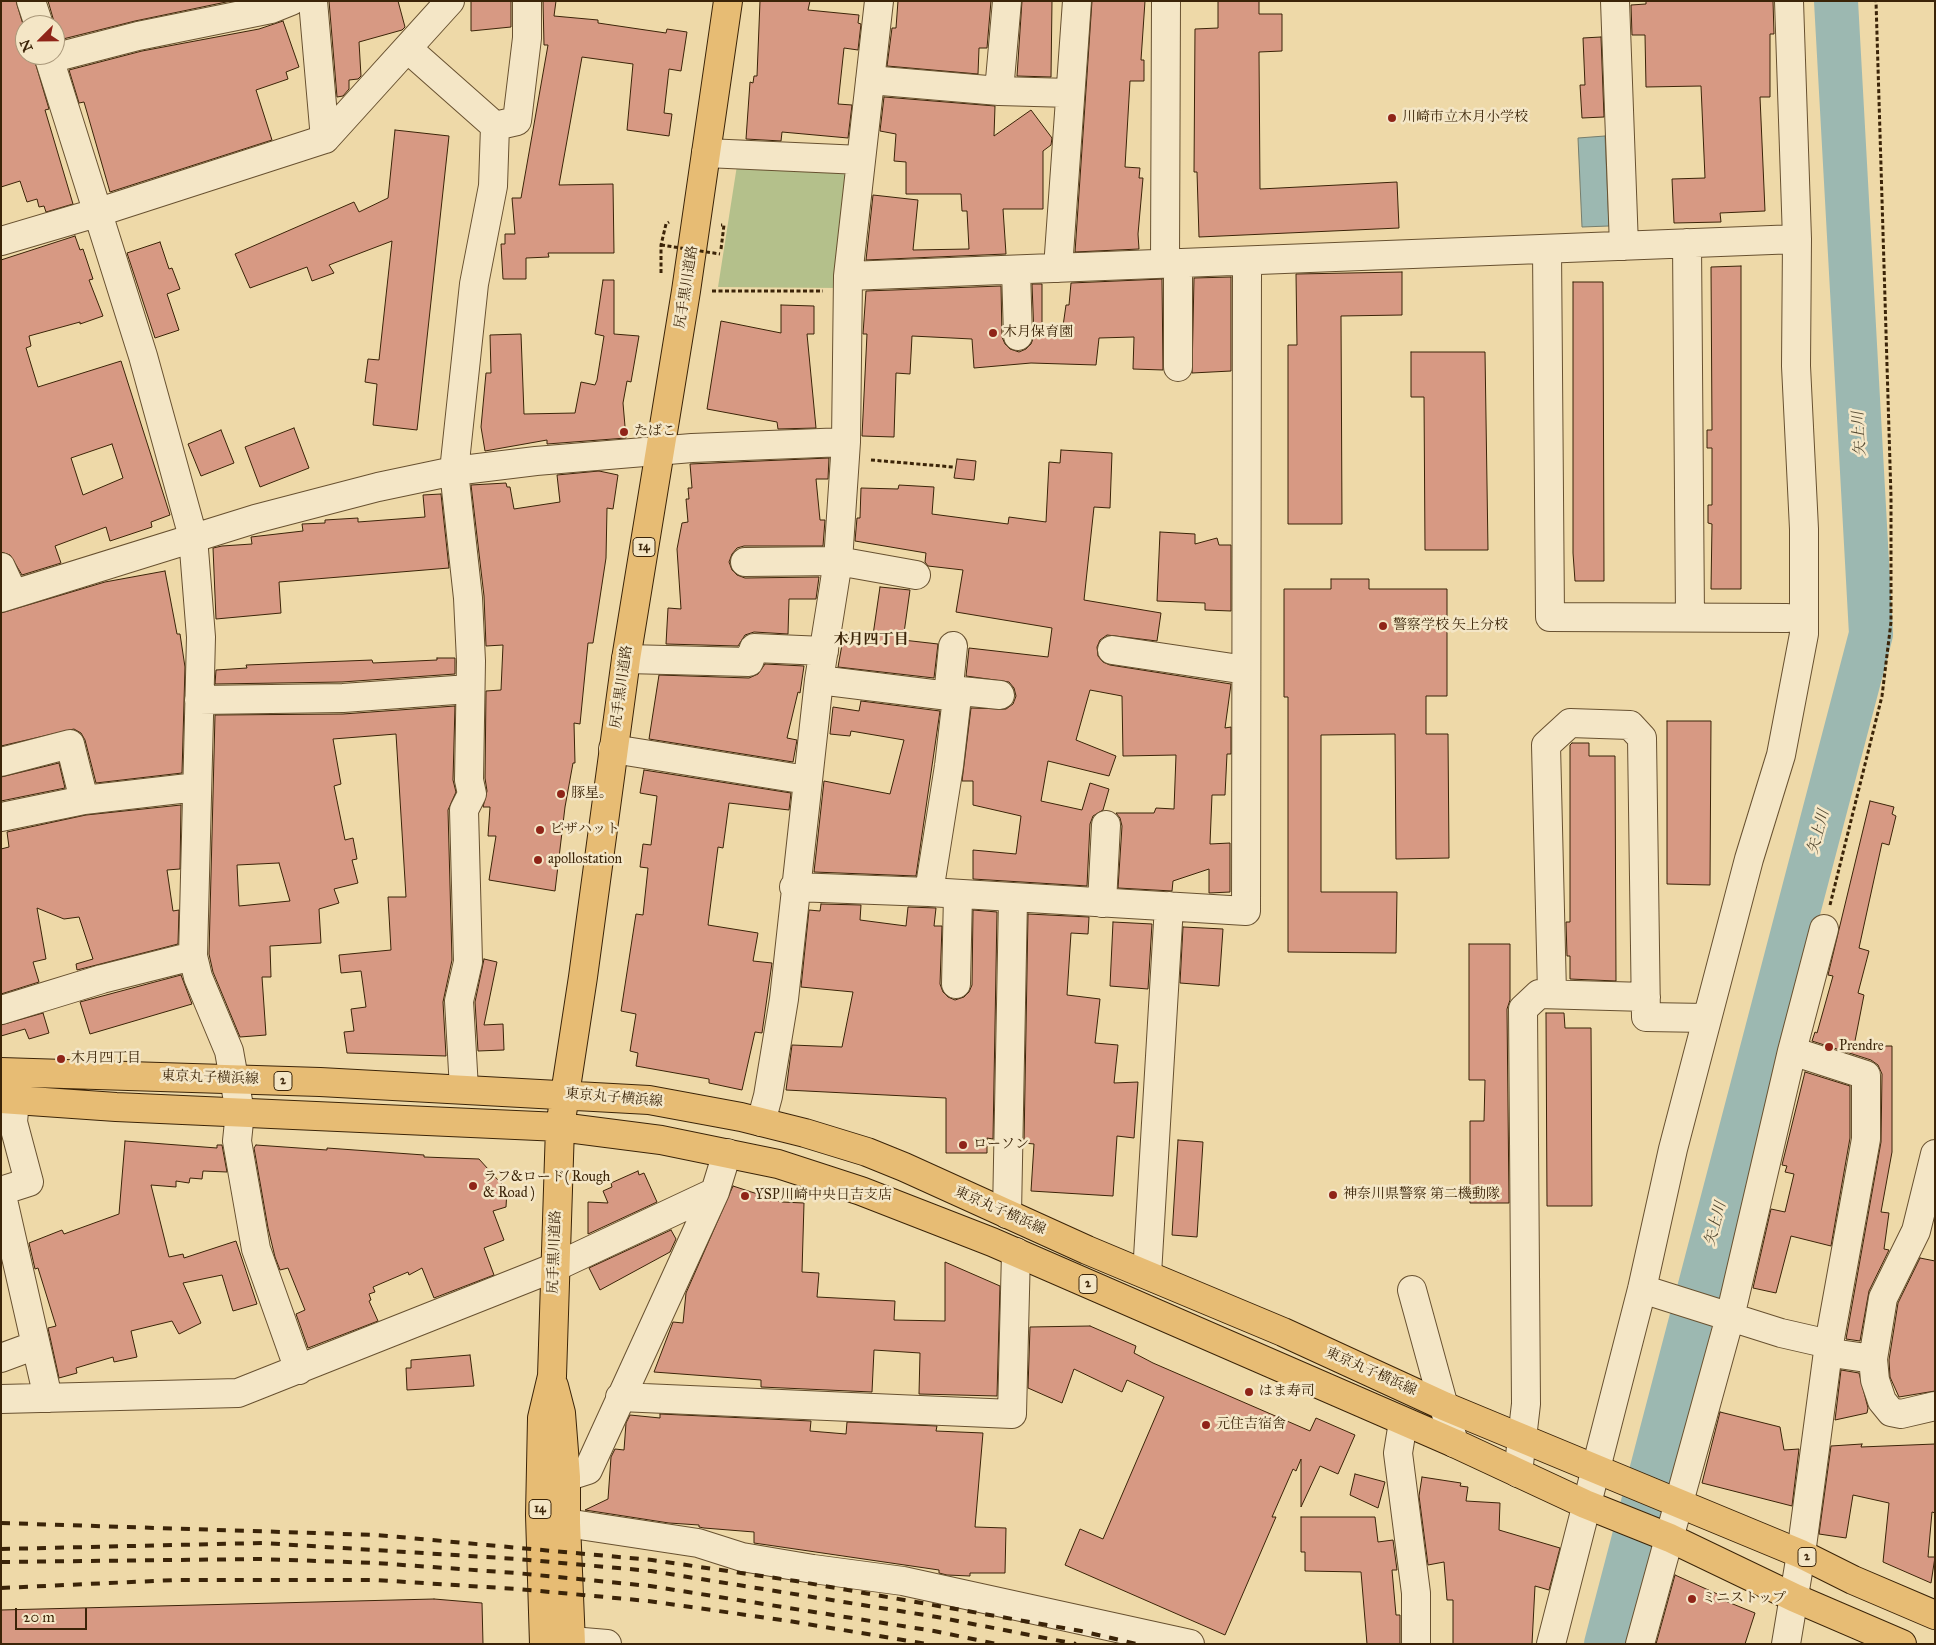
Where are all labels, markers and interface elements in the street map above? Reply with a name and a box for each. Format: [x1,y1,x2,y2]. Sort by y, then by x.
north arrow [15,15,65,65]
text: N [17,37,37,54]
place label: 川崎市立木月小学校 [1402,110,1528,126]
marker: 川崎市立木月小学校 [1386,112,1398,124]
street label: 尻手黒川道路 [672,244,702,330]
place label: 木月保育園 [1003,325,1073,341]
marker: 木月保育園 [987,327,999,339]
water label: 矢上川 [1850,411,1870,457]
place label: たばこ [634,424,676,440]
marker: たばこ [618,426,630,438]
road number: 14 [633,538,655,556]
place label: 警察学校 矢上分校 [1393,618,1508,634]
marker: 警察学校 矢上分校 [1377,620,1389,632]
district label: 木月四丁目 [834,631,908,649]
street label: 尻手黒川道路 [608,644,636,730]
place label: 豚星。 [571,786,613,802]
marker: 豚星。 [555,788,567,800]
water label: 矢上川 [1804,808,1834,856]
place label: ピザハット [550,822,620,838]
marker: ピザハット [534,824,546,836]
place label: apollostation [548,852,622,868]
marker: apollostation [532,854,544,866]
place label: Prendre [1839,1039,1884,1055]
marker: Prendre [1823,1041,1835,1053]
place label: 木月四丁目 [71,1051,141,1067]
marker: 木月四丁目 [55,1053,67,1065]
street label: 東京丸子横浜線 [161,1068,259,1088]
road number: 2 [274,1072,292,1090]
street label: 東京丸子横浜線 [564,1085,664,1111]
place label: ローソン [973,1137,1029,1153]
marker: ローソン [957,1139,969,1151]
place label: ラフ&ロード( Rough & Road ) [483,1170,610,1202]
marker: ラフ&ロード( Rough & Road ) [467,1180,479,1192]
street label: 東京丸子横浜線 [952,1183,1048,1239]
place label: 神奈川県警察 第二機動隊 [1343,1187,1500,1203]
place label: YSP川崎中央日吉支店 [755,1188,892,1204]
marker: 神奈川県警察 第二機動隊 [1327,1189,1339,1201]
marker: YSP川崎中央日吉支店 [739,1190,751,1202]
water label: 矢上川 [1701,1200,1731,1248]
street label: 尻手黒川道路 [545,1210,565,1294]
road number: 2 [1079,1274,1097,1294]
street label: 東京丸子横浜線 [1323,1344,1419,1400]
place label: はま寿司 [1259,1384,1315,1400]
marker: はま寿司 [1243,1386,1255,1398]
place label: 元住吉宿舎 [1216,1417,1286,1433]
marker: 元住吉宿舎 [1200,1419,1212,1431]
road number: 14 [529,1500,551,1518]
road number: 2 [1798,1548,1816,1566]
place label: ミニストップ [1702,1591,1786,1607]
marker: ミニストップ [1686,1593,1698,1605]
scale bar [18,1598,90,1630]
text: 20 m [23,1608,55,1626]

